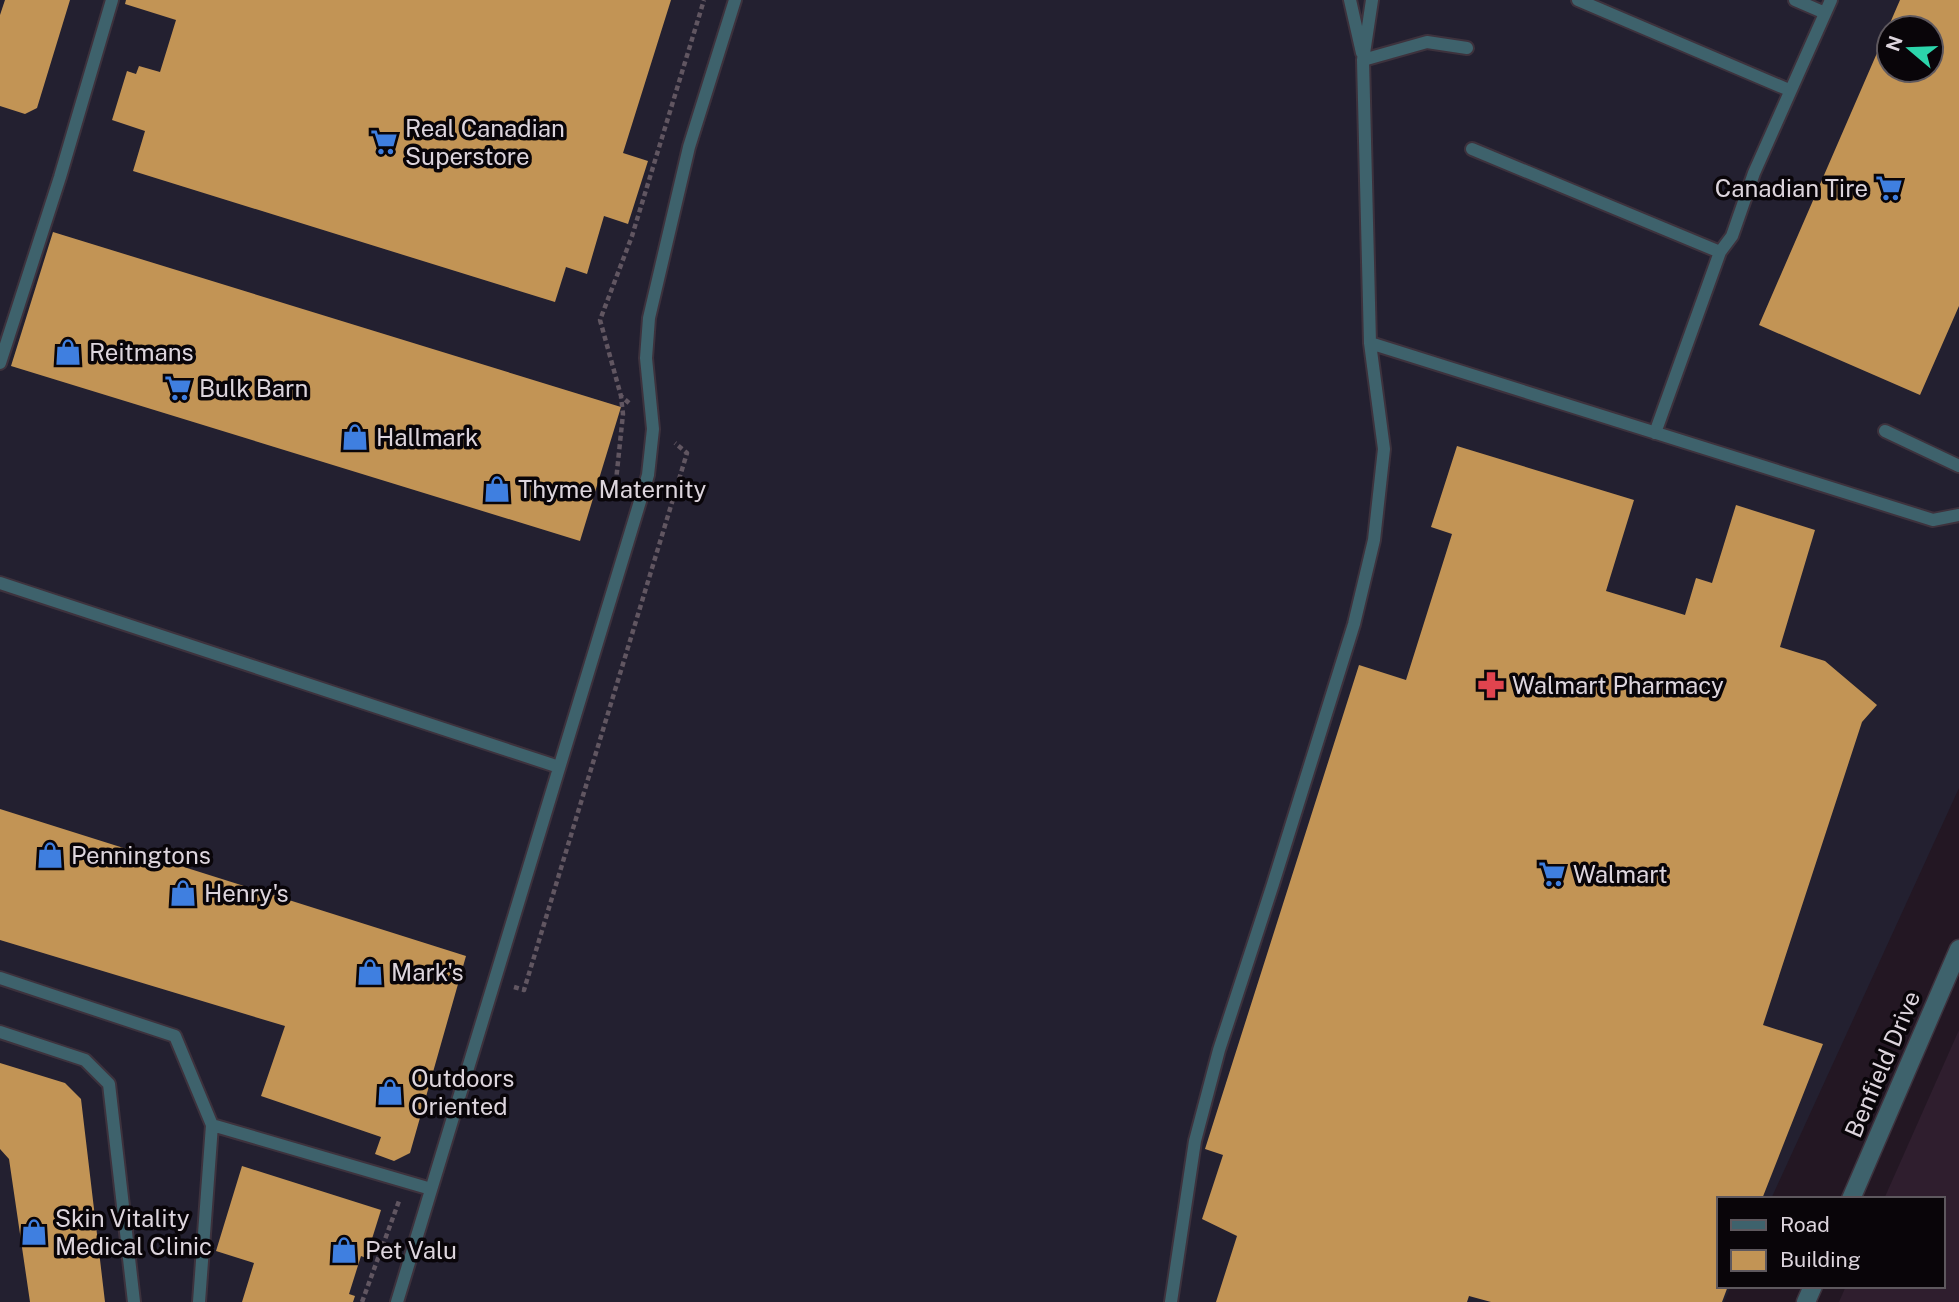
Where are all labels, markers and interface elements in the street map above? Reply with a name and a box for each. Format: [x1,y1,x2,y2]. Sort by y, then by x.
north arrow [1875,14,1945,84]
text: N [1881,33,1907,54]
place label: Real Canadian Superstore [405,114,565,170]
supermarket icon: Real Canadian Superstore [369,127,399,157]
supermarket icon: Canadian Tire [1874,173,1904,203]
place label: Canadian Tire [1715,174,1868,202]
shop icon: Reitmans [53,337,83,367]
place label: Reitmans [89,338,194,366]
supermarket icon: Bulk Barn [163,373,193,403]
place label: Bulk Barn [199,374,308,402]
shop icon: Hallmark [340,422,370,452]
place label: Hallmark [376,423,479,451]
shop icon: Thyme Maternity [482,474,512,504]
place label: Thyme Maternity [518,475,707,503]
pharmacy icon: Walmart Pharmacy [1476,670,1506,700]
place label: Walmart Pharmacy [1512,671,1724,699]
shop icon: Penningtons [35,840,65,870]
place label: Penningtons [71,841,211,869]
supermarket icon: Walmart [1537,859,1567,889]
place label: Walmart [1573,860,1668,888]
shop icon: Henry's [168,878,198,908]
place label: Henry's [204,879,289,907]
shop icon: Mark's [355,957,385,987]
place label: Mark's [391,958,464,986]
street label: Benfield Drive [1839,987,1925,1141]
place label: Outdoors Oriented [411,1064,514,1120]
shop icon: Outdoors Oriented [375,1077,405,1107]
legend [1717,1197,1945,1288]
place label: Skin Vitality Medical Clinic [55,1204,212,1260]
text: Road [1780,1212,1830,1237]
shop icon: Skin Vitality Medical Clinic [19,1217,49,1247]
shop icon: Pet Valu [329,1235,359,1265]
place label: Pet Valu [365,1236,457,1264]
text: Building [1780,1247,1861,1272]

